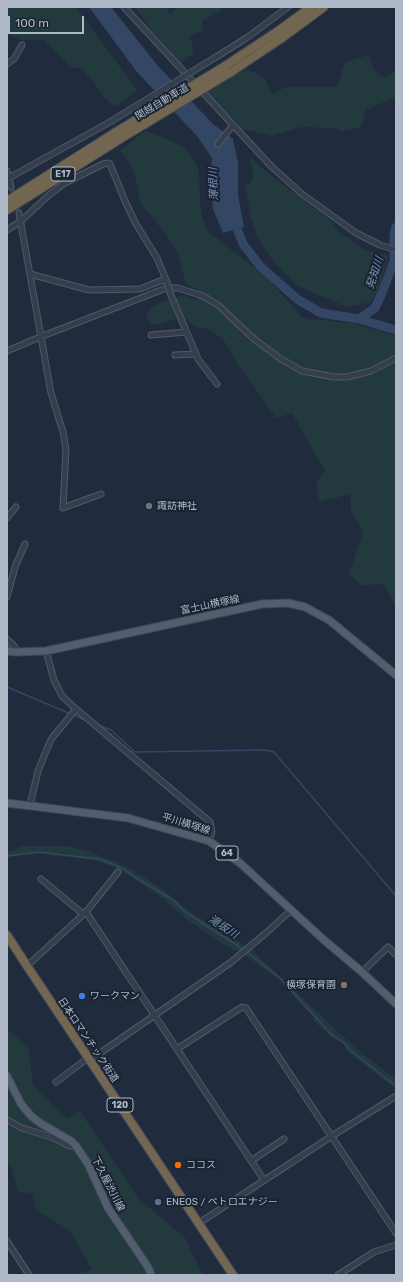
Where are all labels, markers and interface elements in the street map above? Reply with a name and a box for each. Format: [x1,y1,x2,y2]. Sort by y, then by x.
scale bar [10,8,86,34]
text: 100 m [15,16,49,30]
street label: 関越自動車道 [133,81,191,123]
road number: E17 [51,167,75,181]
water label: 薄根川 [207,167,221,201]
water label: 発知川 [363,255,387,291]
place label: 諏訪神社 [157,500,197,512]
marker: 諏訪神社 [144,501,154,511]
street label: 富士山横塚線 [179,593,241,617]
street label: 平川横塚線 [160,811,212,837]
road number: 64 [216,846,238,860]
water label: 滝坂川 [206,912,240,942]
place label: 横塚保育園 [286,979,336,991]
marker: 横塚保育園 [339,980,349,990]
place label: ワークマン [90,990,140,1002]
marker: ワークマン [77,991,87,1001]
street label: 日本ロマンチック街道 [55,995,121,1085]
road number: 120 [107,1098,133,1112]
street label: 下久屋渋川線 [89,1155,127,1213]
place label: ココス [186,1159,216,1171]
marker: ココス [173,1160,183,1170]
place label: ENEOS / ペトロエナジー [166,1196,278,1208]
marker: ENEOS / ペトロエナジー [153,1197,163,1207]

